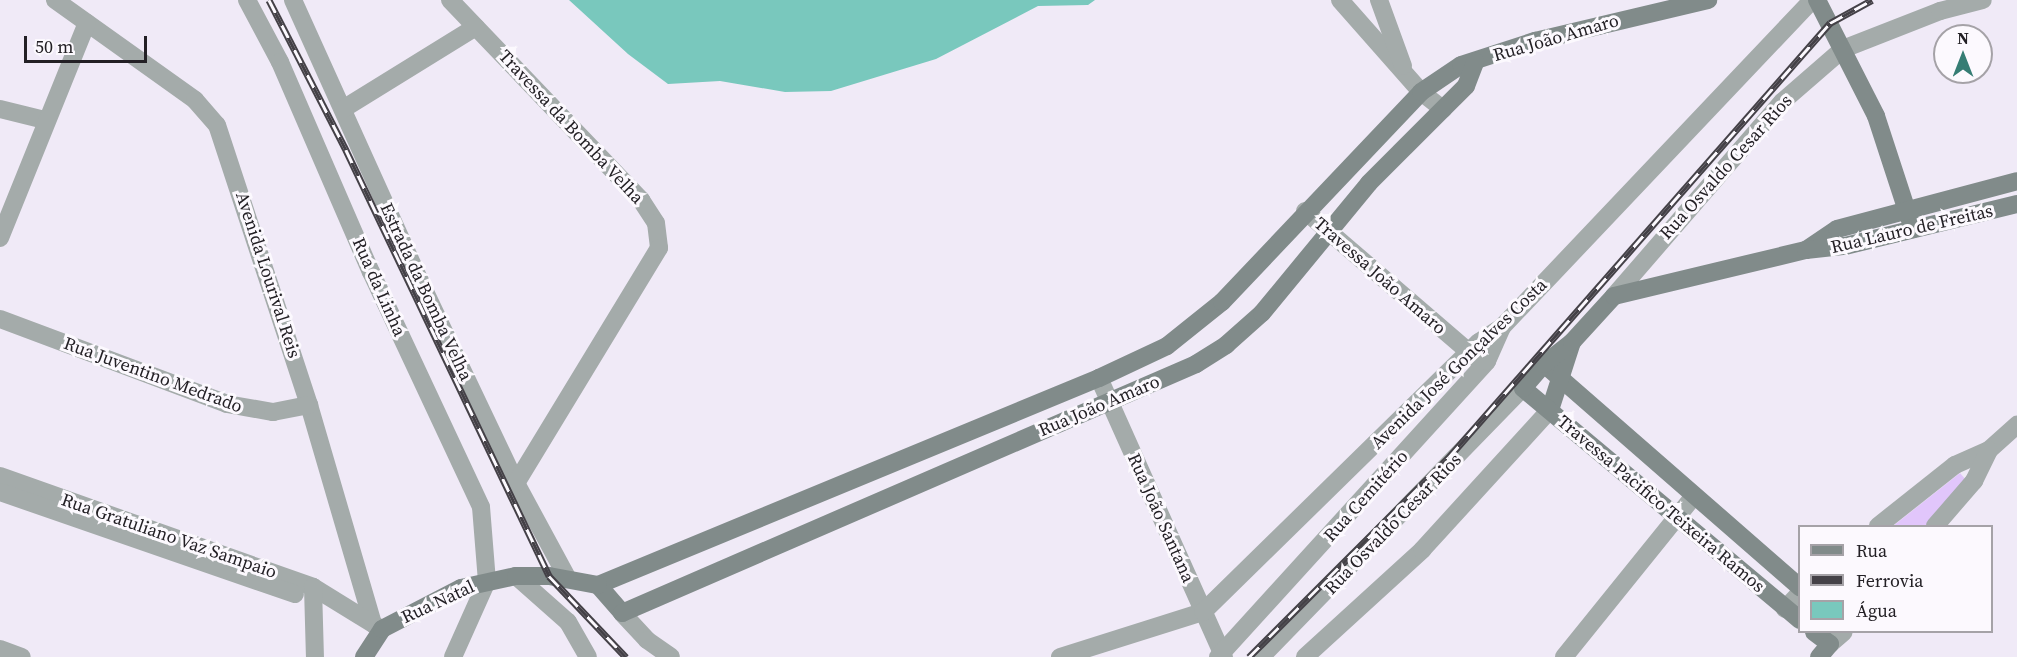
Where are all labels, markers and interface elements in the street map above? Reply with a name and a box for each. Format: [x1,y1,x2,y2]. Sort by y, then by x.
street label: Rua João Amaro [1491,10,1621,66]
scale bar [27,24,150,62]
north arrow [1933,24,1993,84]
text: N [1957,27,1969,49]
text: 50 m [35,34,73,59]
street label: Travessa da Bomba Velha [494,45,648,209]
street label: Rua Osvaldo Cesar Rios [1655,90,1797,244]
street label: Avenida Lourival Reis [231,189,305,361]
street label: Estrada da Bomba Velha [375,199,477,385]
street label: Rua Lauro de Freitas [1829,200,1995,258]
street label: Travessa João Amaro [1310,213,1450,339]
street label: Rua da Linha [348,234,410,340]
street label: Avenida José Gonçalves Costa [1367,274,1551,454]
street label: Rua Juventino Medrado [61,333,245,417]
street label: Rua João Amaro [1035,371,1163,441]
street label: Travessa Pacifico Teixeira Ramos [1553,411,1769,597]
street label: Rua Cemitério [1319,446,1413,546]
street label: Rua Osvaldo Cesar Rios [1320,449,1466,599]
street label: Rua João Santana [1123,450,1199,586]
street label: Rua Gratuliano Vaz Sampaio [58,489,280,583]
legend [1798,525,1993,633]
text: Rua [1856,538,1887,563]
text: Ferrovia [1856,568,1923,593]
street label: Rua Natal [398,576,478,628]
text: Água [1856,598,1897,623]

